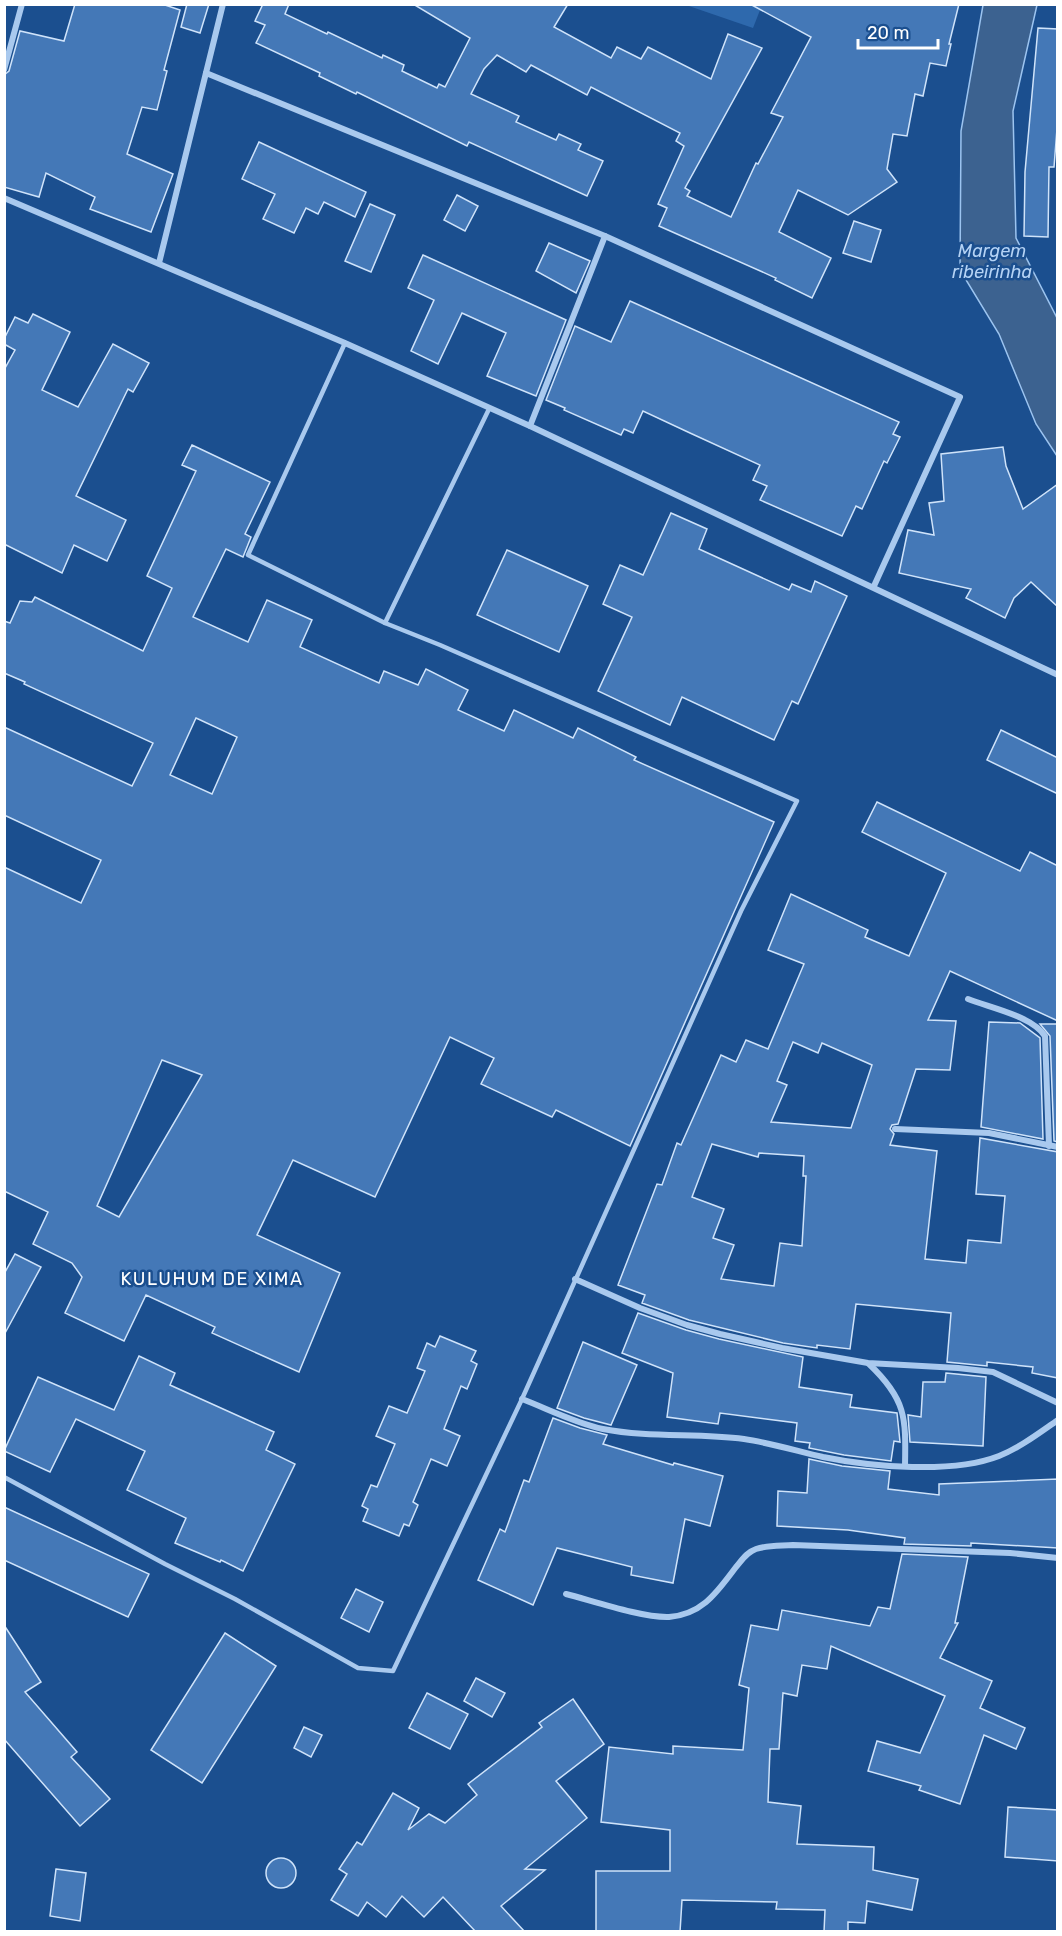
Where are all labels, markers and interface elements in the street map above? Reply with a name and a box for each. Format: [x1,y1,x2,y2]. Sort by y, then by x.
scale bar [858,12,938,50]
text: 20 m [867,22,909,44]
water label: Margem ribeirinha [952,240,1033,283]
district label: KULUHUM DE XIMA [121,1268,303,1290]

